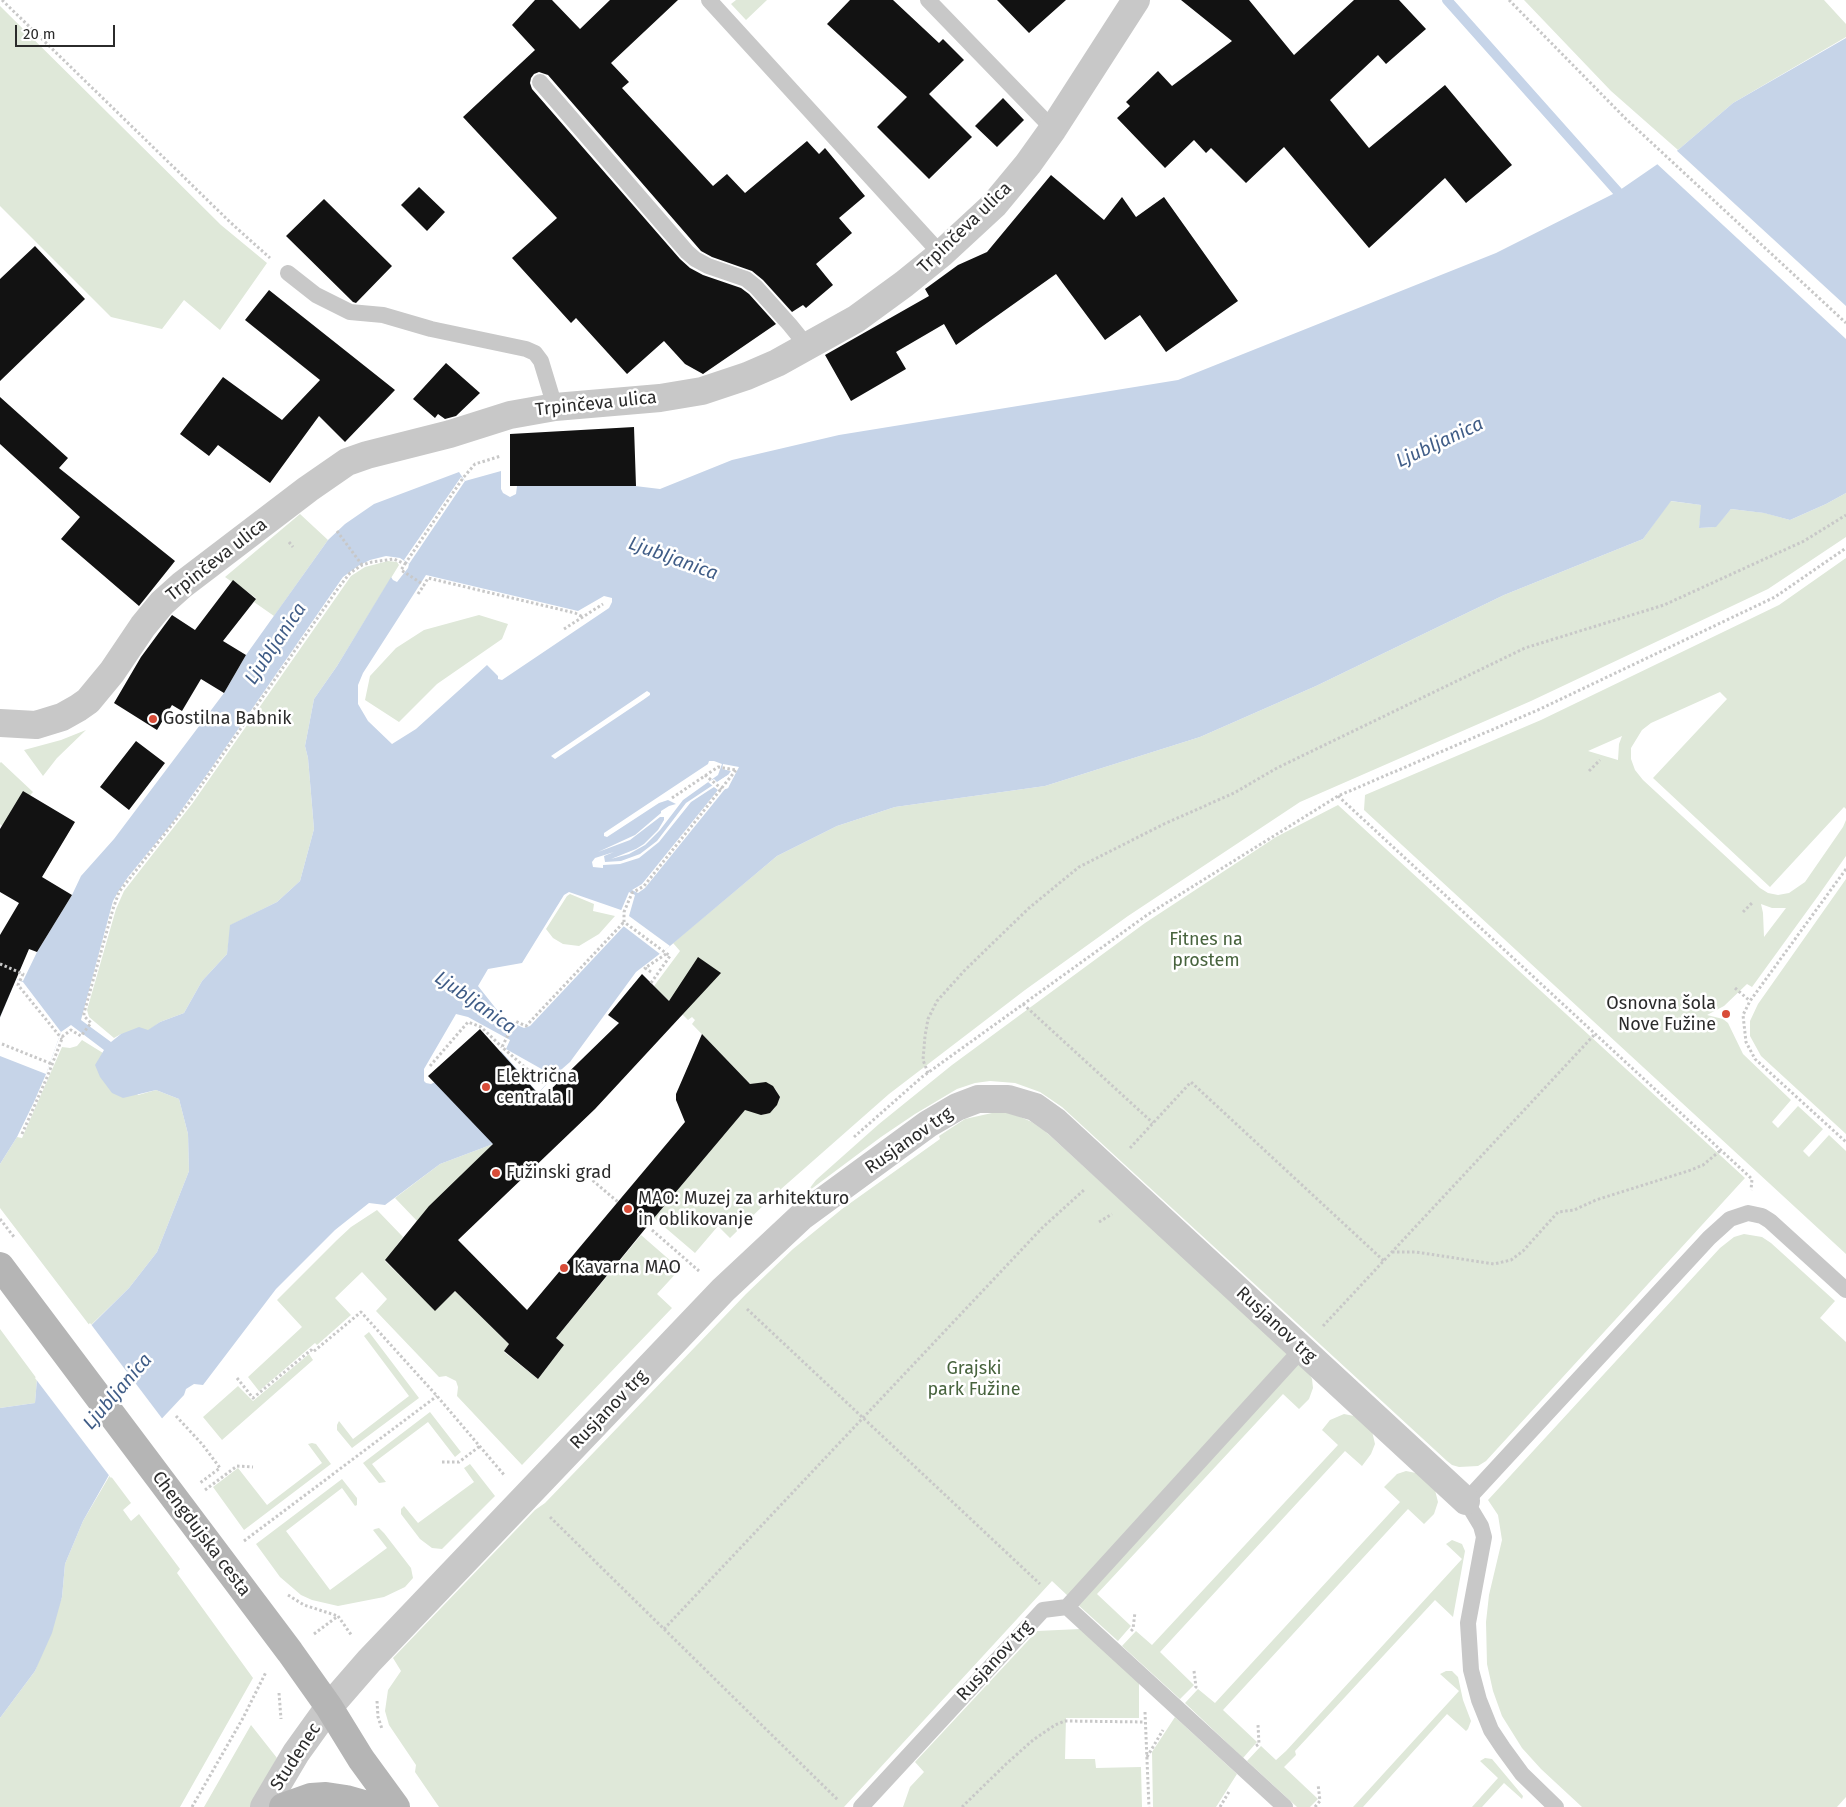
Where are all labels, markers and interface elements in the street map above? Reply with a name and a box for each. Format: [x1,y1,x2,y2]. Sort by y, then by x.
scale bar [18,15,118,47]
text: 20 m [23,25,56,43]
street label: Trpinčeva ulica [914,178,1016,278]
street label: Trpinčeva ulica [534,387,658,421]
water label: Ljubljanica [1393,413,1487,473]
street label: Trpinčeva ulica [162,514,272,606]
water label: Ljubljanica [625,532,721,586]
water label: Ljubljanica [240,599,312,689]
place label: Gostilna Babnik [163,708,292,730]
marker: Gostilna Babnik [147,713,159,725]
park label: Fitnes na prostem [1169,929,1243,972]
water label: Ljubljanica [430,967,520,1039]
place label: Osnovna šola Nove Fužine [1606,993,1716,1036]
marker: Osnovna šola Nove Fužine [1720,1008,1732,1020]
place label: Električna centrala I [496,1066,577,1108]
marker: Električna centrala I [480,1081,492,1093]
street label: Rusjanov trg [861,1103,957,1179]
place label: Fužinski grad [506,1162,612,1184]
marker: Fužinski grad [490,1167,502,1179]
place label: MAO: Muzej za arhitekturo in oblikovanje [638,1188,849,1230]
marker: MAO: Muzej za arhitekturo in oblikovanje [622,1203,634,1215]
place label: Kavarna MAO [574,1257,681,1279]
marker: Kavarna MAO [558,1262,570,1274]
street label: Rusjanov trg [1231,1282,1321,1368]
water label: Ljubljanica [79,1349,157,1435]
park label: Grajski park Fužine [927,1358,1021,1400]
street label: Rusjanov trg [566,1366,652,1454]
street label: Chengdujska cesta [147,1467,255,1601]
street label: Rusjanov trg [952,1616,1038,1706]
street label: Studenec [266,1719,326,1795]

